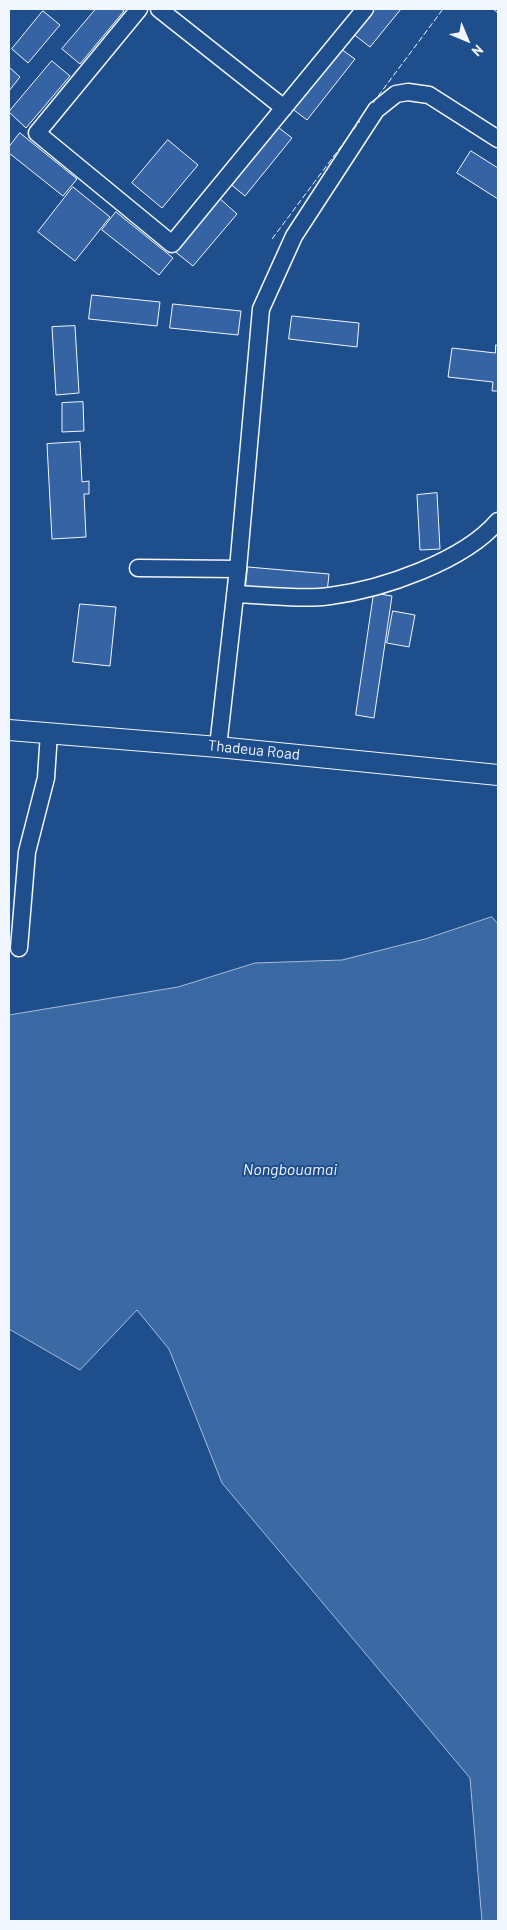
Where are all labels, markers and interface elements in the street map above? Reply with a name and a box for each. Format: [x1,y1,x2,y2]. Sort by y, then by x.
north arrow [442,15,492,65]
text: N [469,42,487,60]
street label: Thadeua Road [207,736,301,764]
water label: Nongbouamai [243,1160,337,1180]

